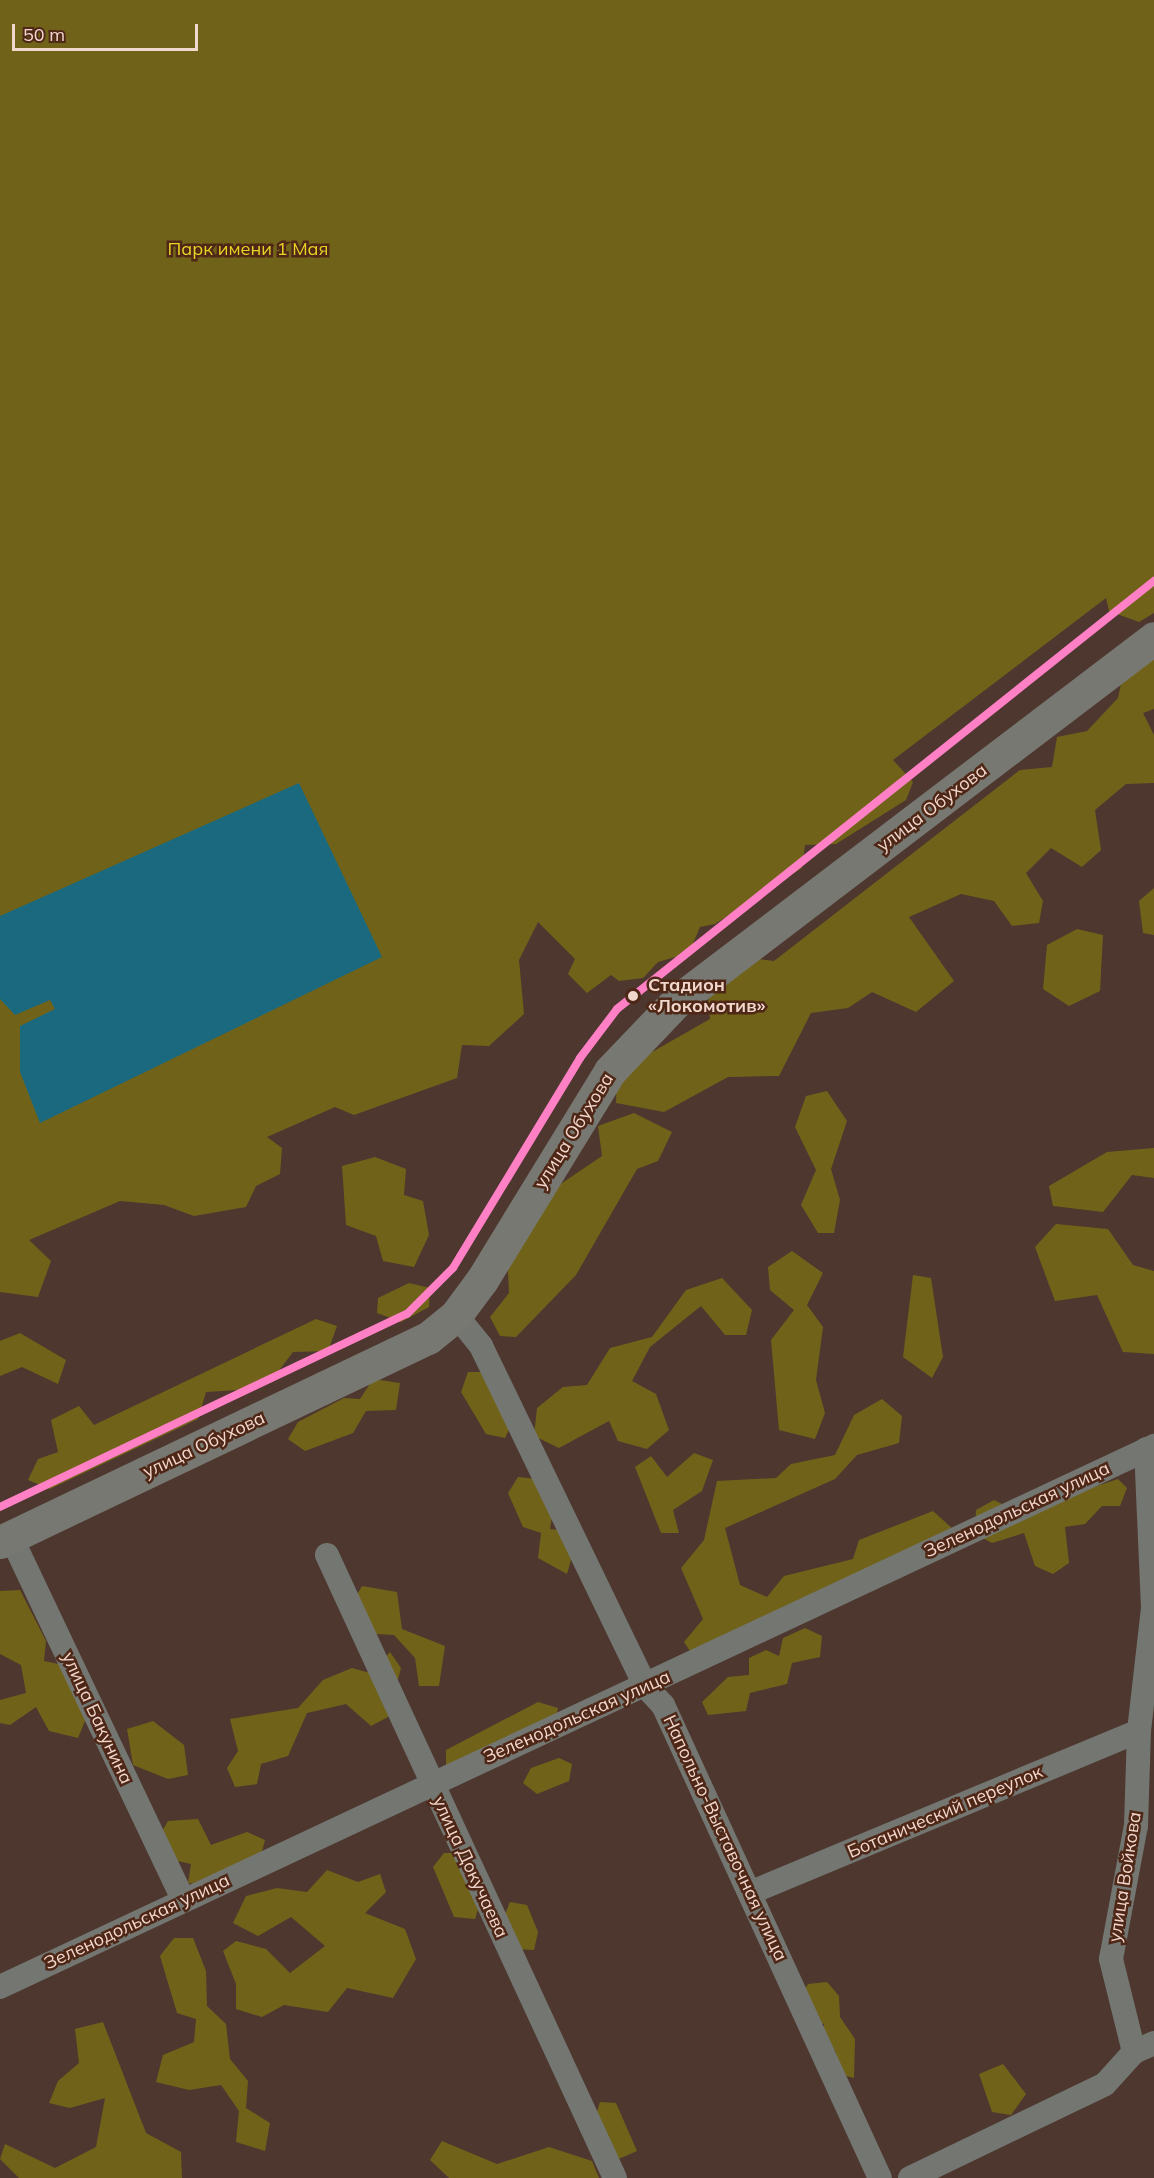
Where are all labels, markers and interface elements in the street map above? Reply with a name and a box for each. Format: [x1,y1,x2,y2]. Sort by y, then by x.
scale bar [15,12,201,50]
text: 50 m [23,23,65,46]
park label: Парк имени 1 Мая [168,238,328,260]
street label: улица Обухова [873,760,991,856]
place label: Стадион «Локомотив» [648,975,766,1018]
marker: Стадион «Локомотив» [623,986,643,1006]
street label: улица Обухова [530,1069,618,1193]
street label: улица Обухова [140,1407,268,1483]
street label: Зеленодольская улица [921,1458,1113,1562]
street label: улица Бакунина [57,1649,137,1787]
street label: Зеленодольская улица [480,1666,674,1768]
street label: Напольно-Выставочная улица [658,1712,792,1964]
street label: Ботанический переулок [844,1761,1046,1863]
street label: улица Докучаева [428,1793,512,1941]
street label: улица Войкова [1104,1810,1146,1944]
street label: Зеленодольская улица [41,1870,233,1974]

